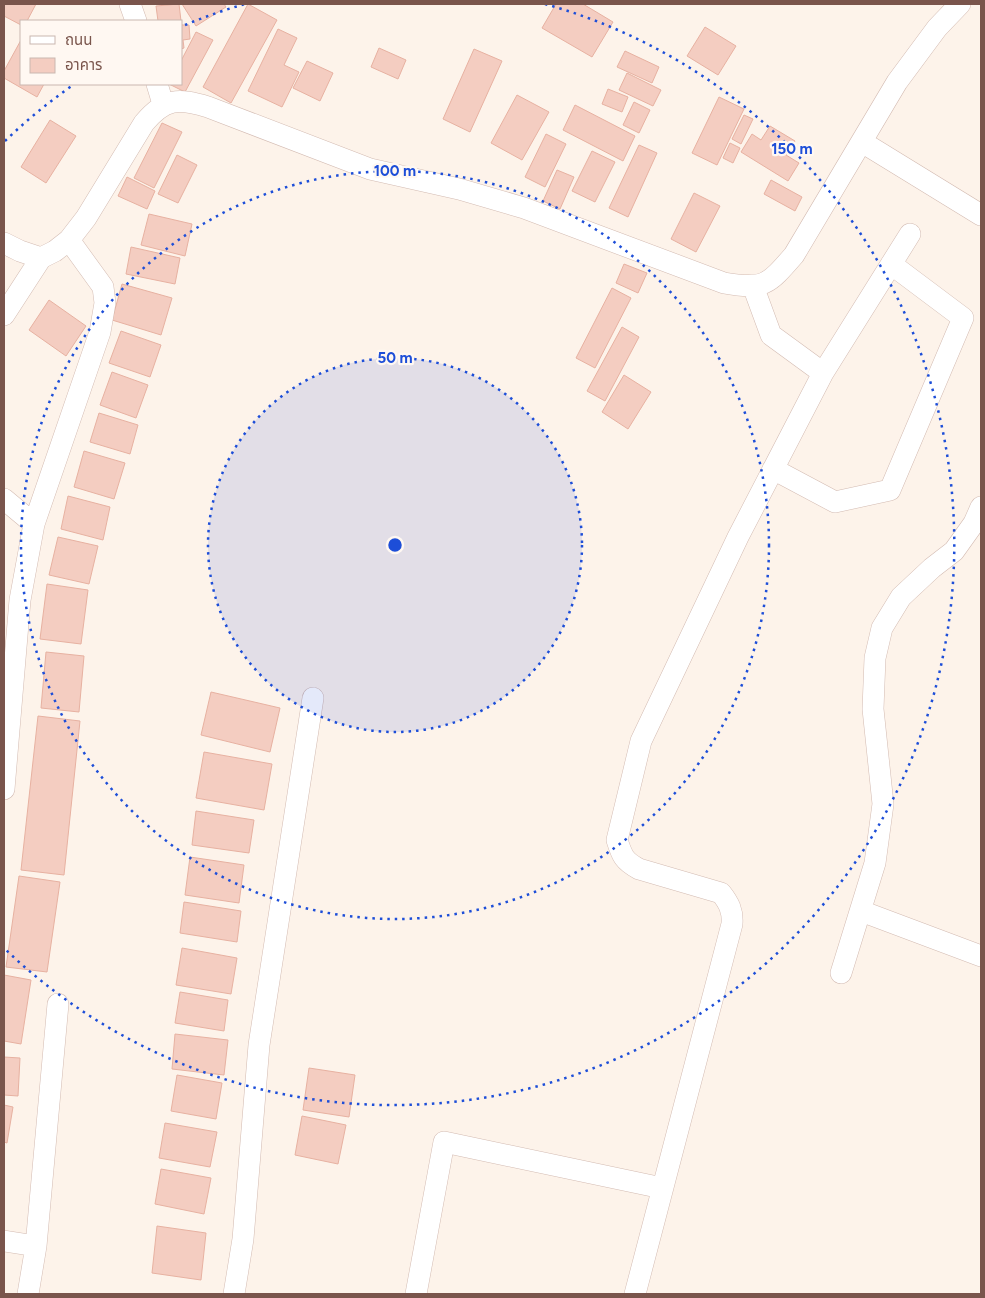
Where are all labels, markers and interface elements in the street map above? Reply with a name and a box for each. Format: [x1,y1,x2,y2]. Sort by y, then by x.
legend [20,20,182,85]
text: ถนน [65,31,92,49]
text: อาคาร [65,56,102,74]
text: 150 m [771,140,813,158]
text: 100 m [374,162,416,180]
text: 50 m [377,349,413,367]
centre of rings [386,536,404,554]

